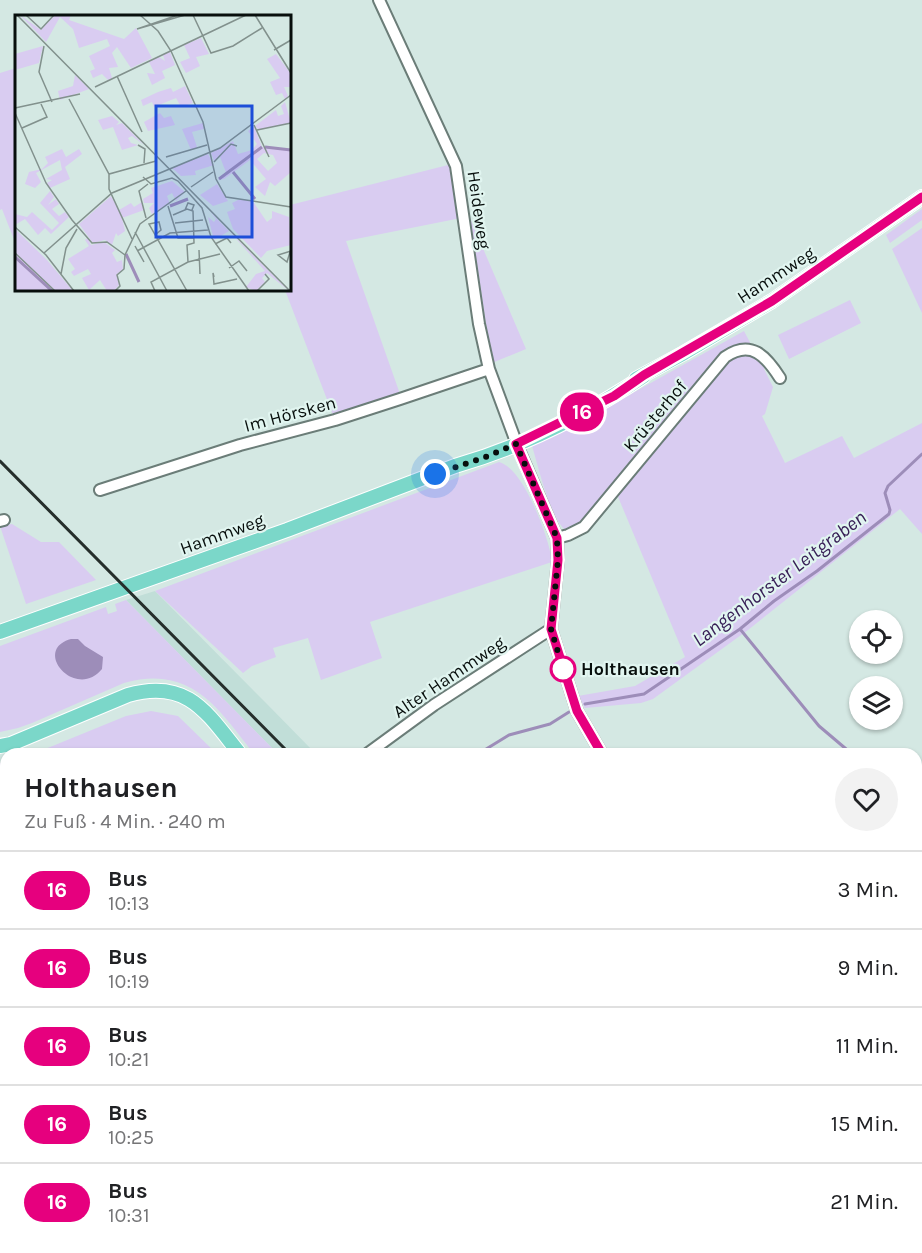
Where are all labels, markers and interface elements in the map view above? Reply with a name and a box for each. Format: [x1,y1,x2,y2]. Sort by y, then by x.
inset map [15,15,291,291]
street label: Heideweg [463,169,495,251]
street label: Hammweg [733,242,819,308]
street label: Krüsterhof [619,375,692,456]
street label: Im Hörsken [242,391,338,437]
line badge: 16 [555,392,609,432]
text: 16 [572,400,592,424]
your location [420,459,450,489]
water label: Langenhorster Leitgraben [688,506,871,651]
street label: Hammweg [177,509,267,559]
map controls [849,610,903,730]
button: locate [849,610,903,664]
street label: Alter Hammweg [389,631,509,723]
marker: Holthausen [550,656,576,682]
place label: Holthausen [581,658,680,680]
button: layers [849,676,903,730]
button: heart [835,768,898,831]
text: Holthausen [24,771,178,804]
text: Zu Fuß · 4 Min. · 240 m [24,810,226,833]
text: Bus [108,866,148,892]
text: 3 Min. [837,877,898,903]
text: 16 [47,878,67,902]
text: 10:13 [108,892,150,915]
text: Bus [108,944,148,970]
text: 9 Min. [838,955,898,981]
text: 16 [47,956,67,980]
text: 10:19 [108,970,149,993]
text: Bus [108,1022,148,1048]
text: 11 Min. [836,1033,898,1059]
text: 16 [47,1034,67,1058]
text: 10:21 [108,1048,149,1071]
text: Bus [108,1100,148,1126]
text: 15 Min. [831,1111,898,1137]
text: 16 [47,1112,67,1136]
text: 10:25 [108,1126,154,1149]
text: Bus [108,1178,148,1204]
text: 21 Min. [830,1189,898,1215]
text: 16 [47,1190,67,1214]
text: 10:31 [108,1204,150,1227]

